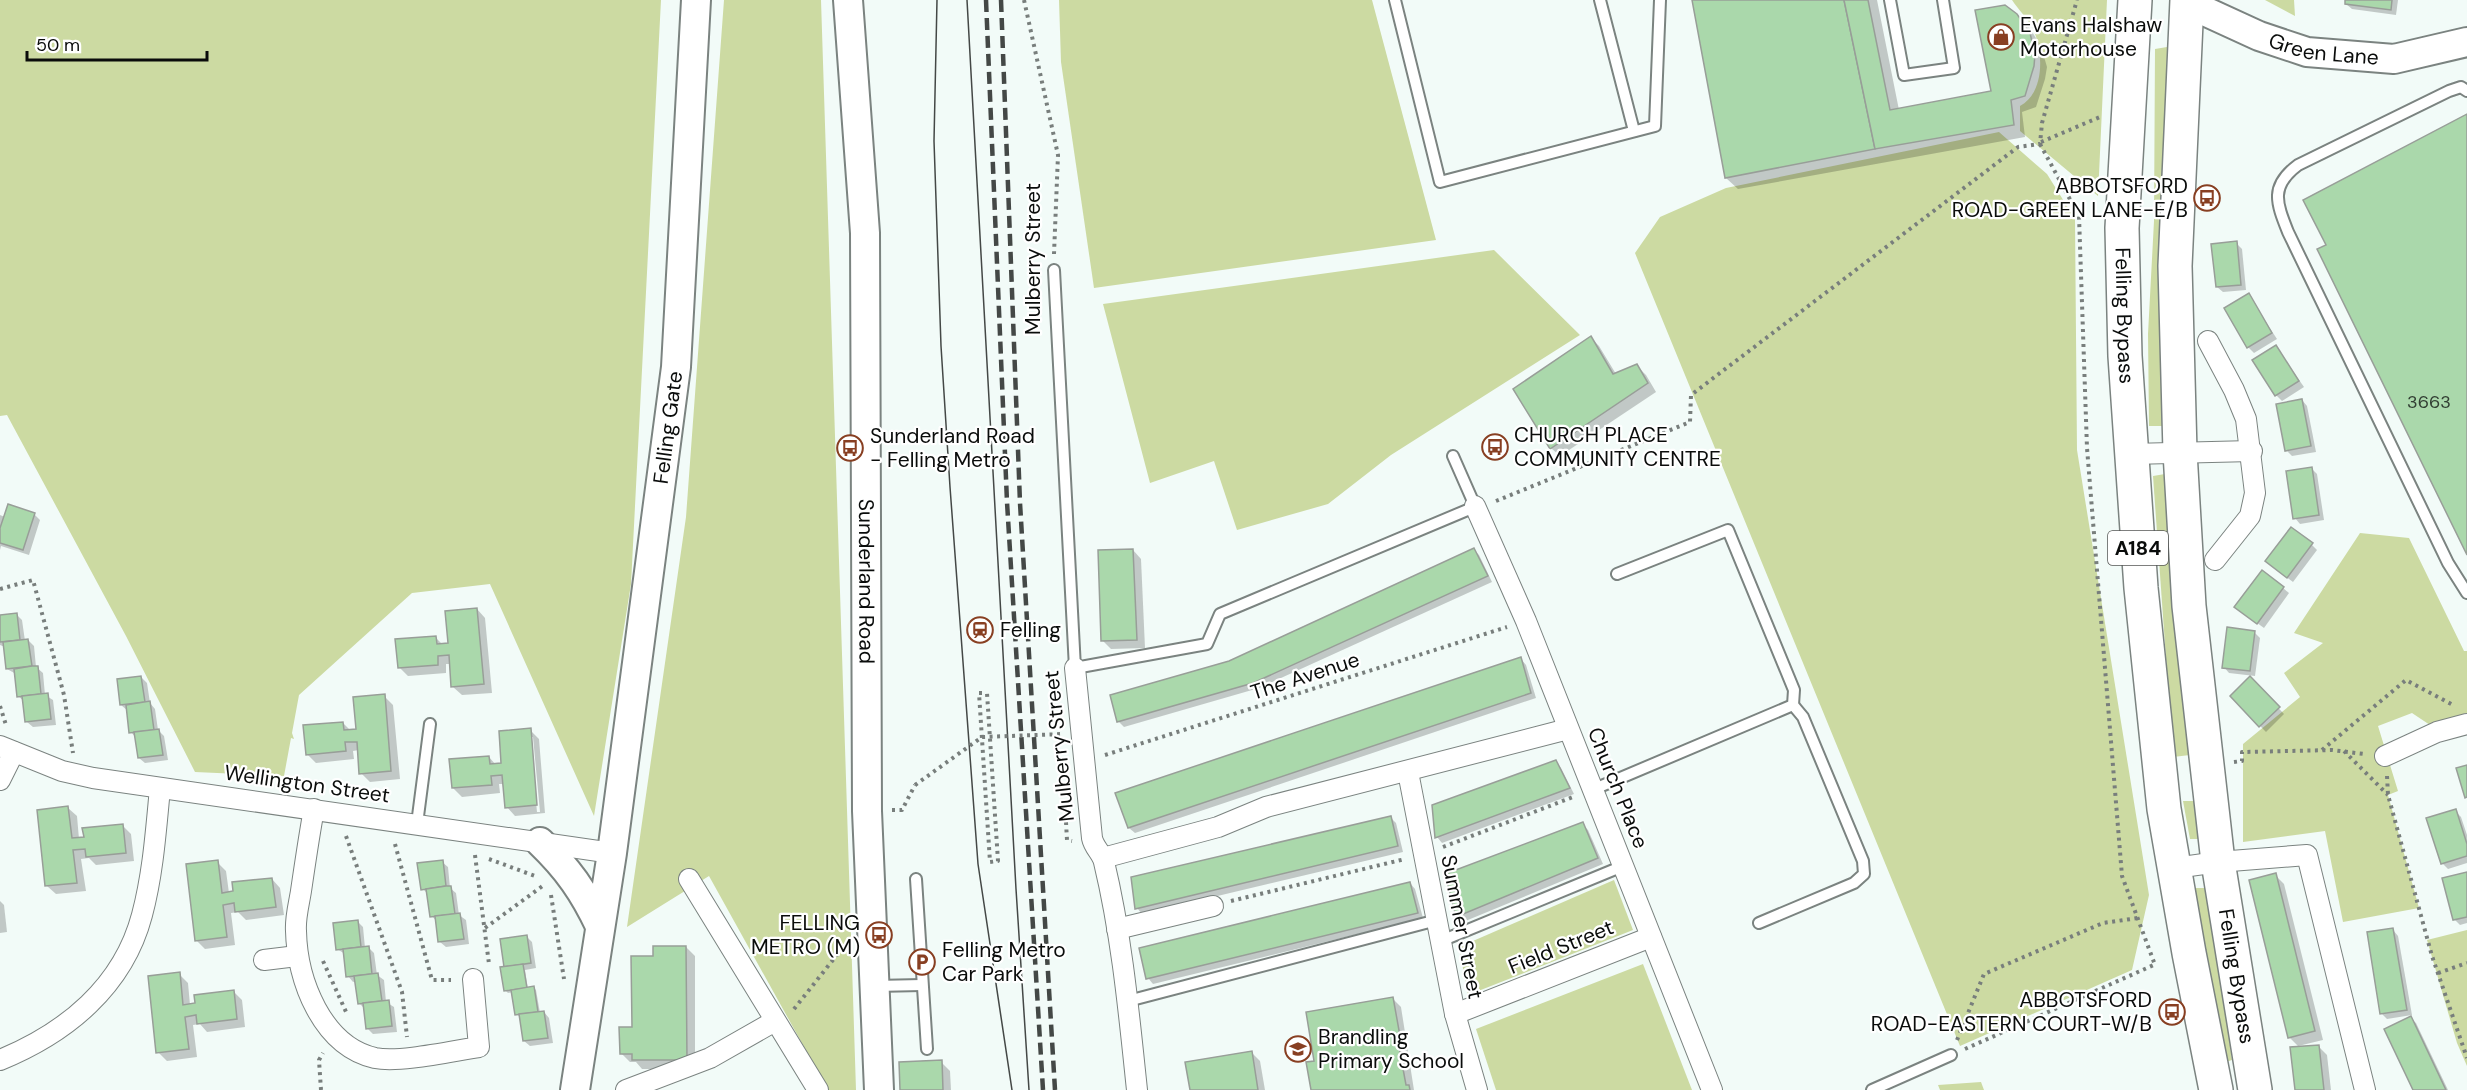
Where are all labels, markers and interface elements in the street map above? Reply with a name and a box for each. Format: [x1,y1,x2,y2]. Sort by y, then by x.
place label: Evans Halshaw Motorhouse [2020,11,2162,63]
shop icon: Evans Halshaw Motorhouse [1986,22,2016,52]
scale bar [27,24,207,62]
street label: Green Lane [2265,26,2380,72]
text: 50 m [36,33,80,57]
place label: ABBOTSFORD ROAD-GREEN LANE-E/B [1952,172,2188,224]
street label: Mulberry Street [1019,183,1047,335]
bus stop icon: ABBOTSFORD ROAD-GREEN LANE-E/B [2192,183,2222,213]
street label: Felling Bypass [2108,247,2141,385]
street label: Felling Gate [647,369,689,486]
house number: 3663 [2407,390,2451,414]
place label: CHURCH PLACE COMMUNITY CENTRE [1514,421,1721,473]
place label: Sunderland Road - Felling Metro [870,422,1035,474]
bus stop icon: CHURCH PLACE COMMUNITY CENTRE [1480,432,1510,462]
bus stop icon: Sunderland Road - Felling Metro [835,433,865,463]
street label: Sunderland Road [852,499,880,664]
road number: A184 [2108,531,2168,565]
station icon: Felling [965,615,995,645]
place label: Felling [1000,616,1061,644]
street label: The Avenue [1247,645,1363,707]
street label: Mulberry Street [1037,669,1081,823]
street label: Church Place [1581,723,1655,853]
street label: Wellington Street [222,759,392,809]
street label: Summer Street [1434,852,1490,1002]
street label: Felling Bypass [2212,907,2261,1046]
place label: FELLING METRO (M) [751,909,860,961]
street label: Field Street [1504,913,1618,981]
bus stop icon: FELLING METRO (M) [864,920,894,950]
place label: Felling Metro Car Park [942,936,1066,988]
parking icon: Felling Metro Car Park [907,947,937,977]
place label: ABBOTSFORD ROAD-EASTERN COURT-W/B [1871,986,2152,1038]
bus stop icon: ABBOTSFORD ROAD-EASTERN COURT-W/B [2157,997,2187,1027]
place label: Brandling Primary School [1318,1023,1464,1075]
school or university icon: Brandling Primary School [1283,1034,1313,1064]

